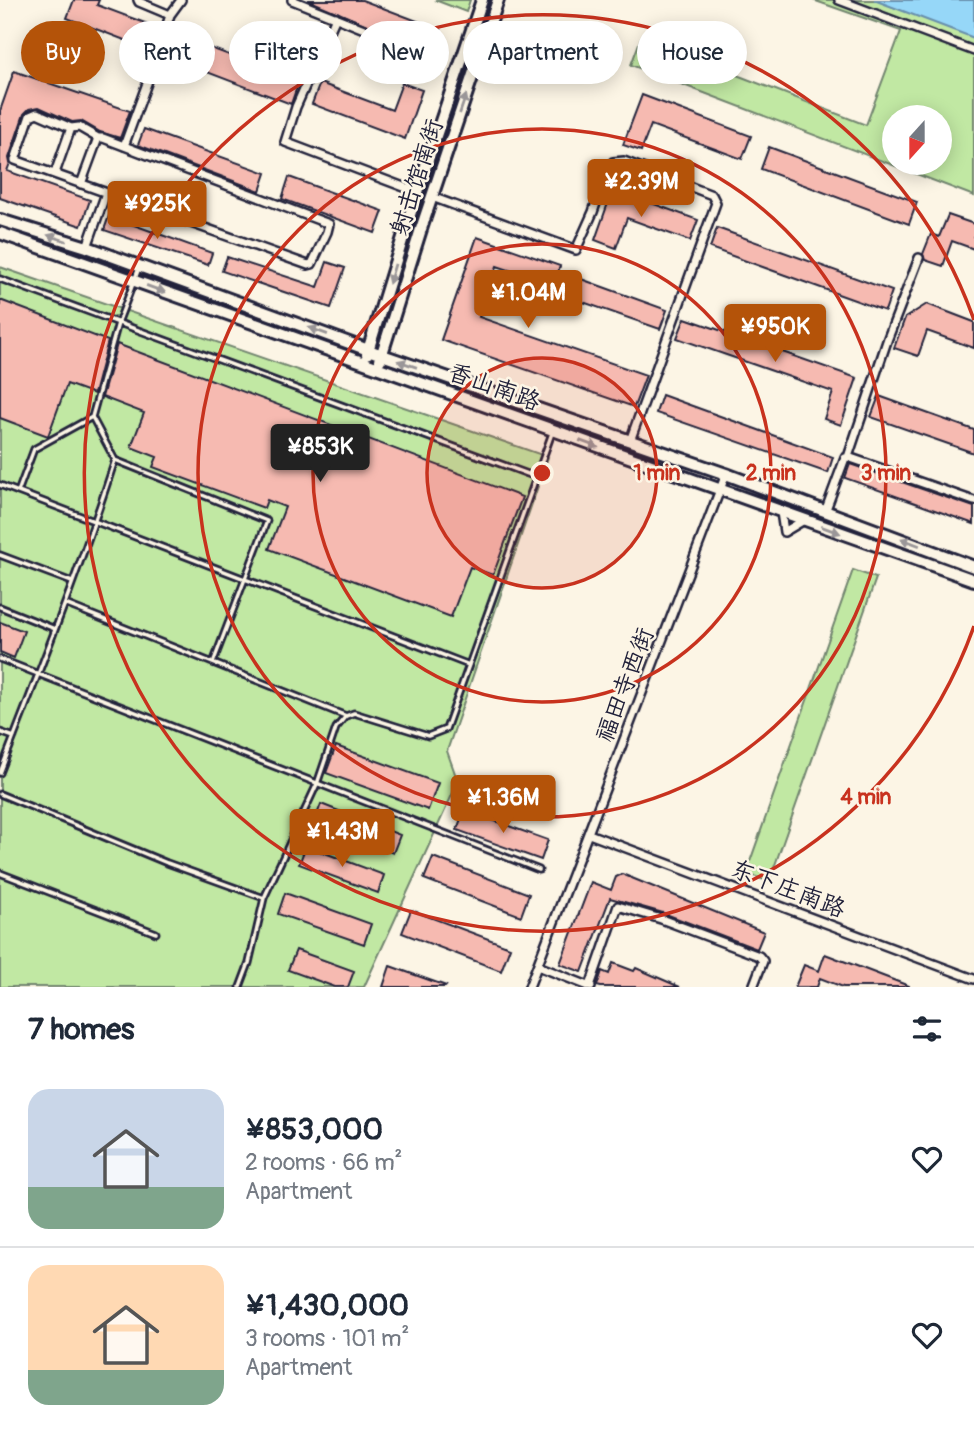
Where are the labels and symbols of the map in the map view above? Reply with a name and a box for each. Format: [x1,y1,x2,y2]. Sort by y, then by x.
one-way arrow [458,93,469,114]
north arrow [882,105,952,175]
street label: 射击馆南街 [385,115,449,239]
pin: ¥2.39M [584,160,698,219]
pin: ¥925K [108,182,206,241]
one-way arrow [47,232,68,243]
one-way arrow [386,264,397,285]
pin: ¥1.04M [471,270,585,330]
one-way arrow [146,284,167,295]
pin: ¥950K [726,304,824,364]
one-way arrow [307,325,328,336]
street label: 香山南路 [444,357,544,417]
one-way arrow [396,358,417,369]
pin: ¥853K [271,424,369,484]
one-way arrow [579,438,600,449]
text: 1 min [634,460,681,487]
text: 2 min [746,460,796,487]
text: 3 min [861,460,911,487]
centre of rings [530,461,554,485]
one-way arrow [821,525,842,536]
one-way arrow [900,537,921,548]
street label: 福田寺西街 [590,624,660,746]
pin: ¥1.36M [446,776,560,835]
text: 4 min [841,784,892,811]
pin: ¥1.43M [285,810,399,869]
street label: 东下庄南路 [727,854,849,924]

